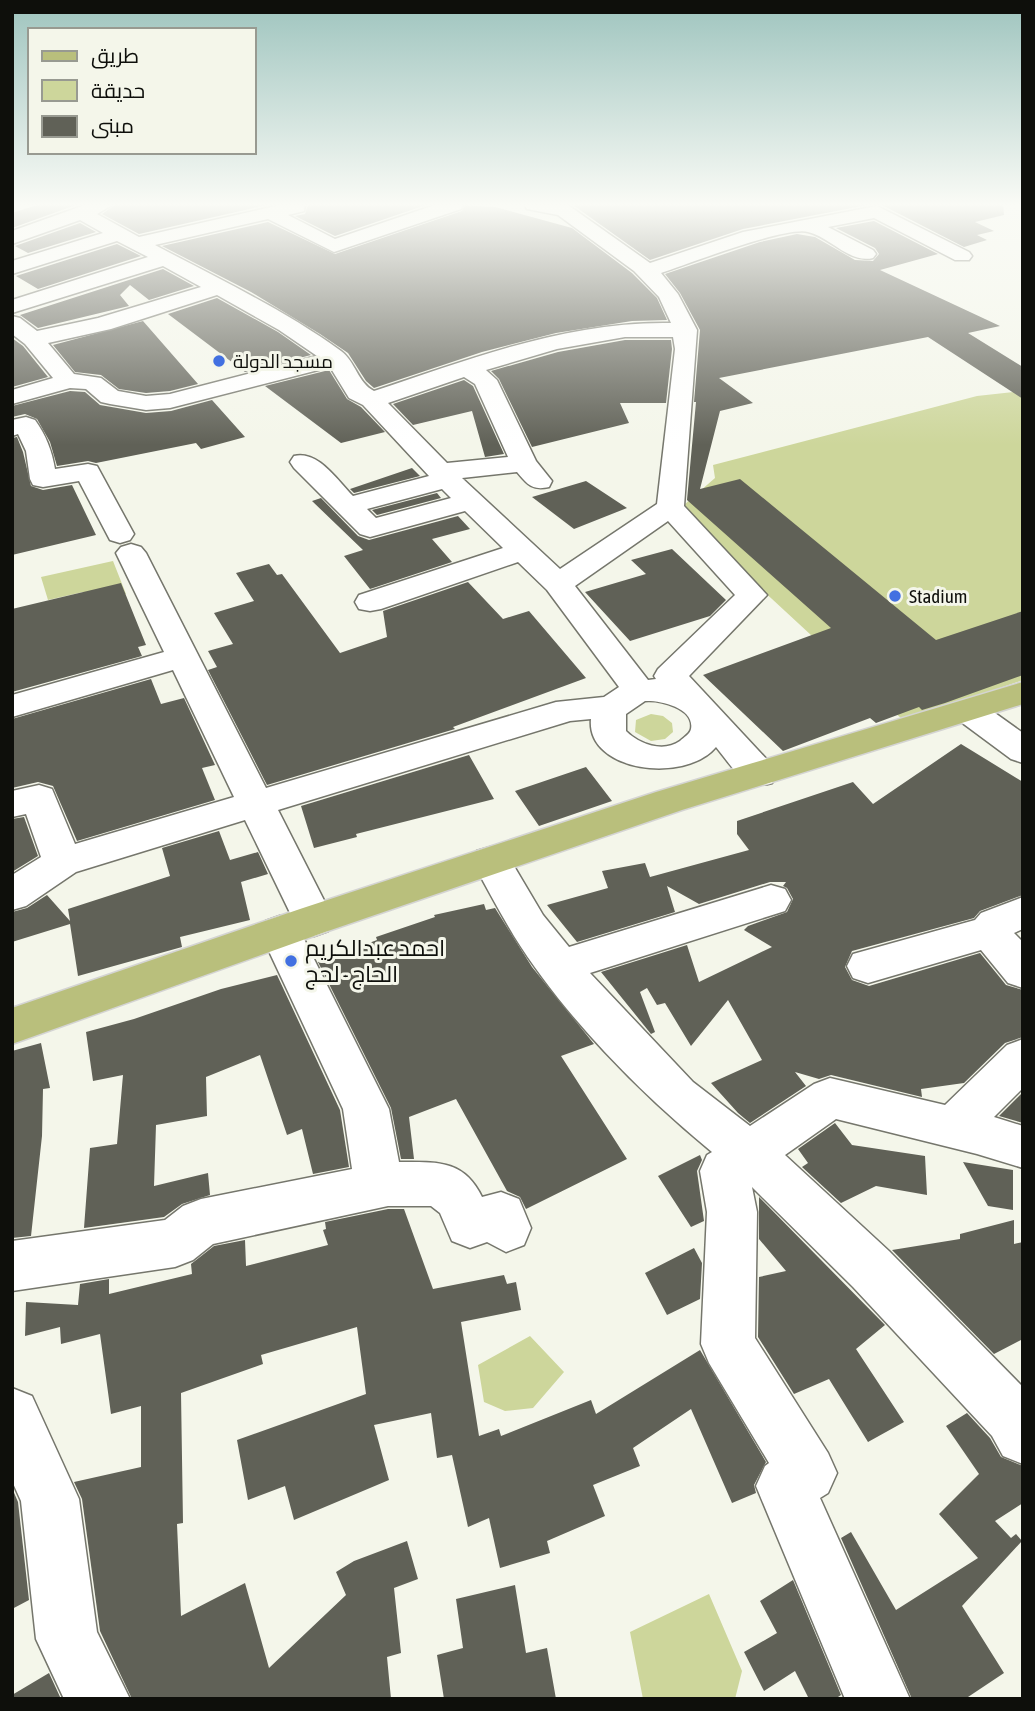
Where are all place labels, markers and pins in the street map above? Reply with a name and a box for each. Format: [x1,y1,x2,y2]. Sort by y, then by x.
place label: مسجد الدولة [233,350,333,373]
marker: مسجد الدولة [211,353,227,369]
place label: Stadium [909,585,968,607]
marker: Stadium [887,588,903,604]
place label: احمد عبدالكريم الحاج - لحج [305,935,445,990]
marker: احمد عبدالكريم الحاج - لحج [283,953,299,969]

